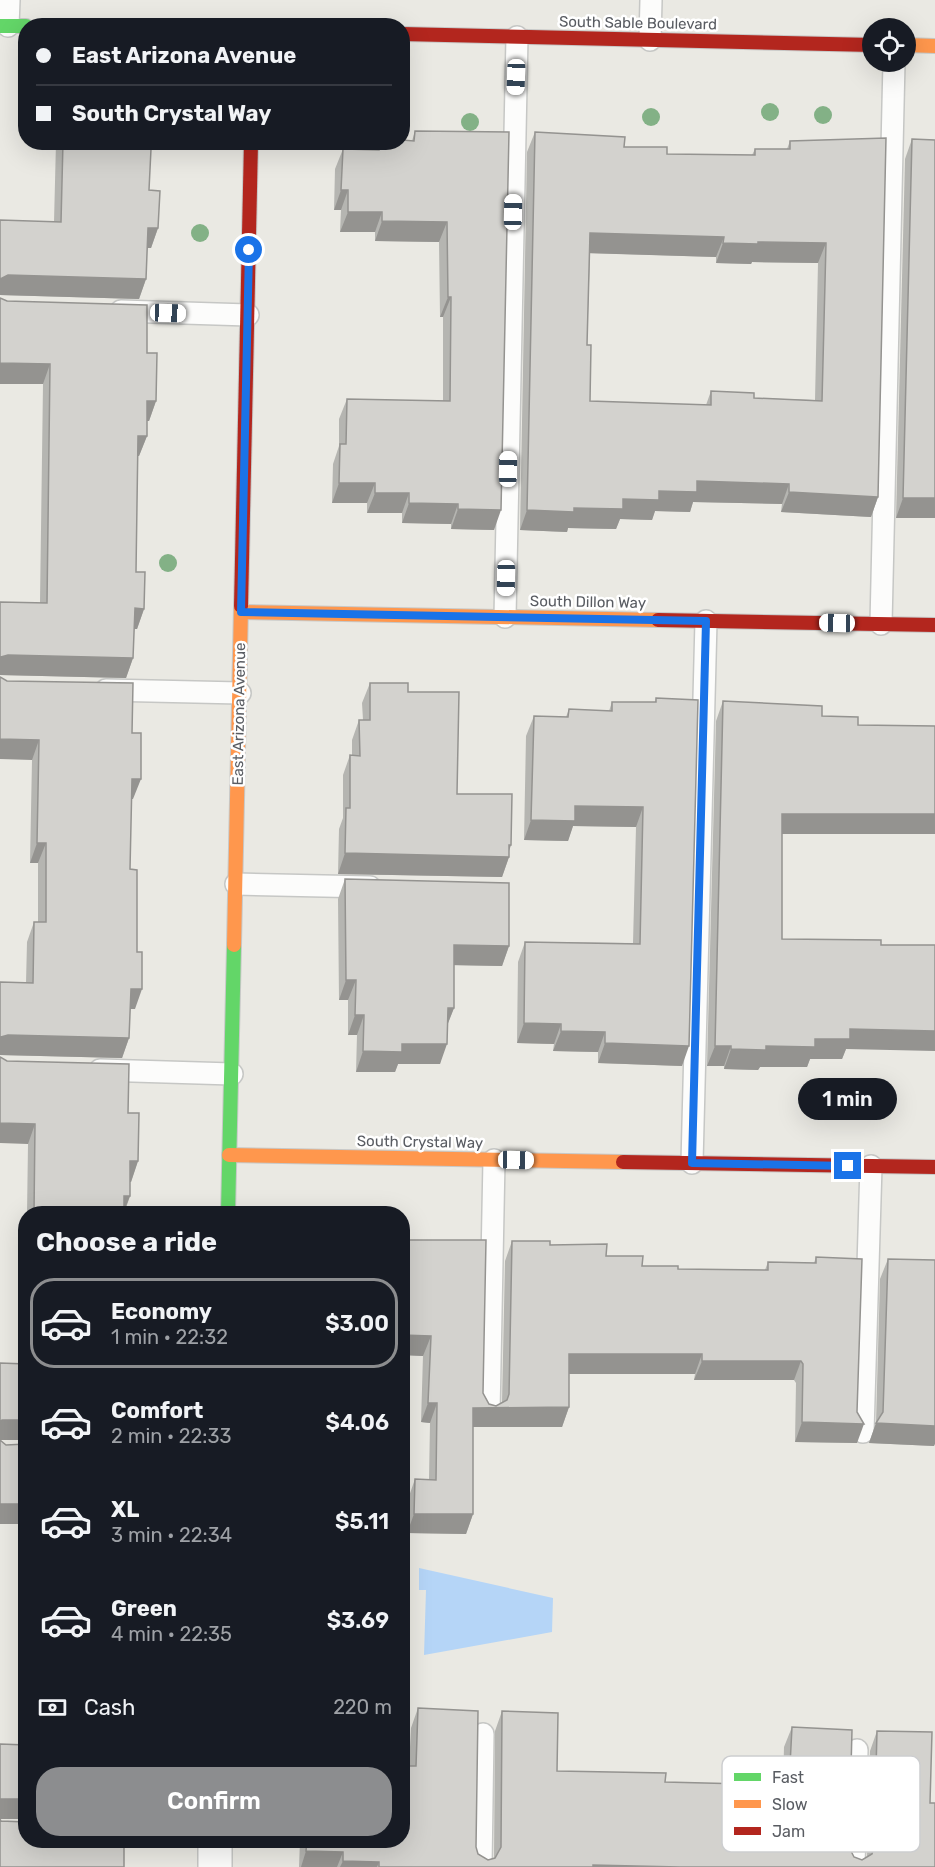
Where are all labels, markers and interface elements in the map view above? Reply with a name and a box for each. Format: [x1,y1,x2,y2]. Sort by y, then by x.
street label: South Sable Boulevard [559,13,717,33]
map controls [862,18,916,72]
button: locate [862,18,916,72]
text: East Arizona Avenue [72,42,296,69]
car [506,59,526,95]
text: South Crystal Way [72,100,271,127]
car [504,194,522,230]
route start [235,236,262,263]
car [150,303,186,323]
car [499,451,517,487]
car [497,560,515,596]
street label: South Dillon Way [530,592,646,612]
car [819,614,855,632]
street label: East Arizona Avenue [229,642,249,786]
callout: 1 min [798,1079,898,1121]
text: 1 min [822,1087,873,1111]
street label: South Crystal Way [357,1132,483,1152]
car [498,1151,534,1169]
route end [834,1152,861,1179]
text: Choose a ride [36,1226,217,1258]
icon: car [39,1296,93,1350]
text: Economy [111,1298,212,1325]
text: $3.00 [325,1310,389,1337]
text: 1 min · 22:32 [111,1325,228,1349]
icon: car [39,1395,93,1449]
text: Comfort [111,1397,203,1424]
text: $4.06 [326,1409,389,1436]
text: 2 min · 22:33 [111,1424,231,1448]
icon: car [39,1494,93,1548]
text: XL [111,1496,139,1523]
text: $5.11 [335,1508,389,1535]
text: 3 min · 22:34 [111,1523,232,1547]
icon: car [39,1593,93,1647]
text: Green [111,1595,177,1622]
text: $3.69 [327,1607,389,1634]
text: 4 min · 22:35 [111,1622,232,1646]
icon: cash [36,1691,69,1724]
text: Cash [84,1694,135,1721]
text: 220 m [333,1695,392,1719]
legend [722,1756,920,1852]
button: Confirm [36,1767,392,1836]
text: Fast [772,1768,804,1787]
text: Slow [772,1795,808,1814]
text: Jam [772,1822,805,1841]

